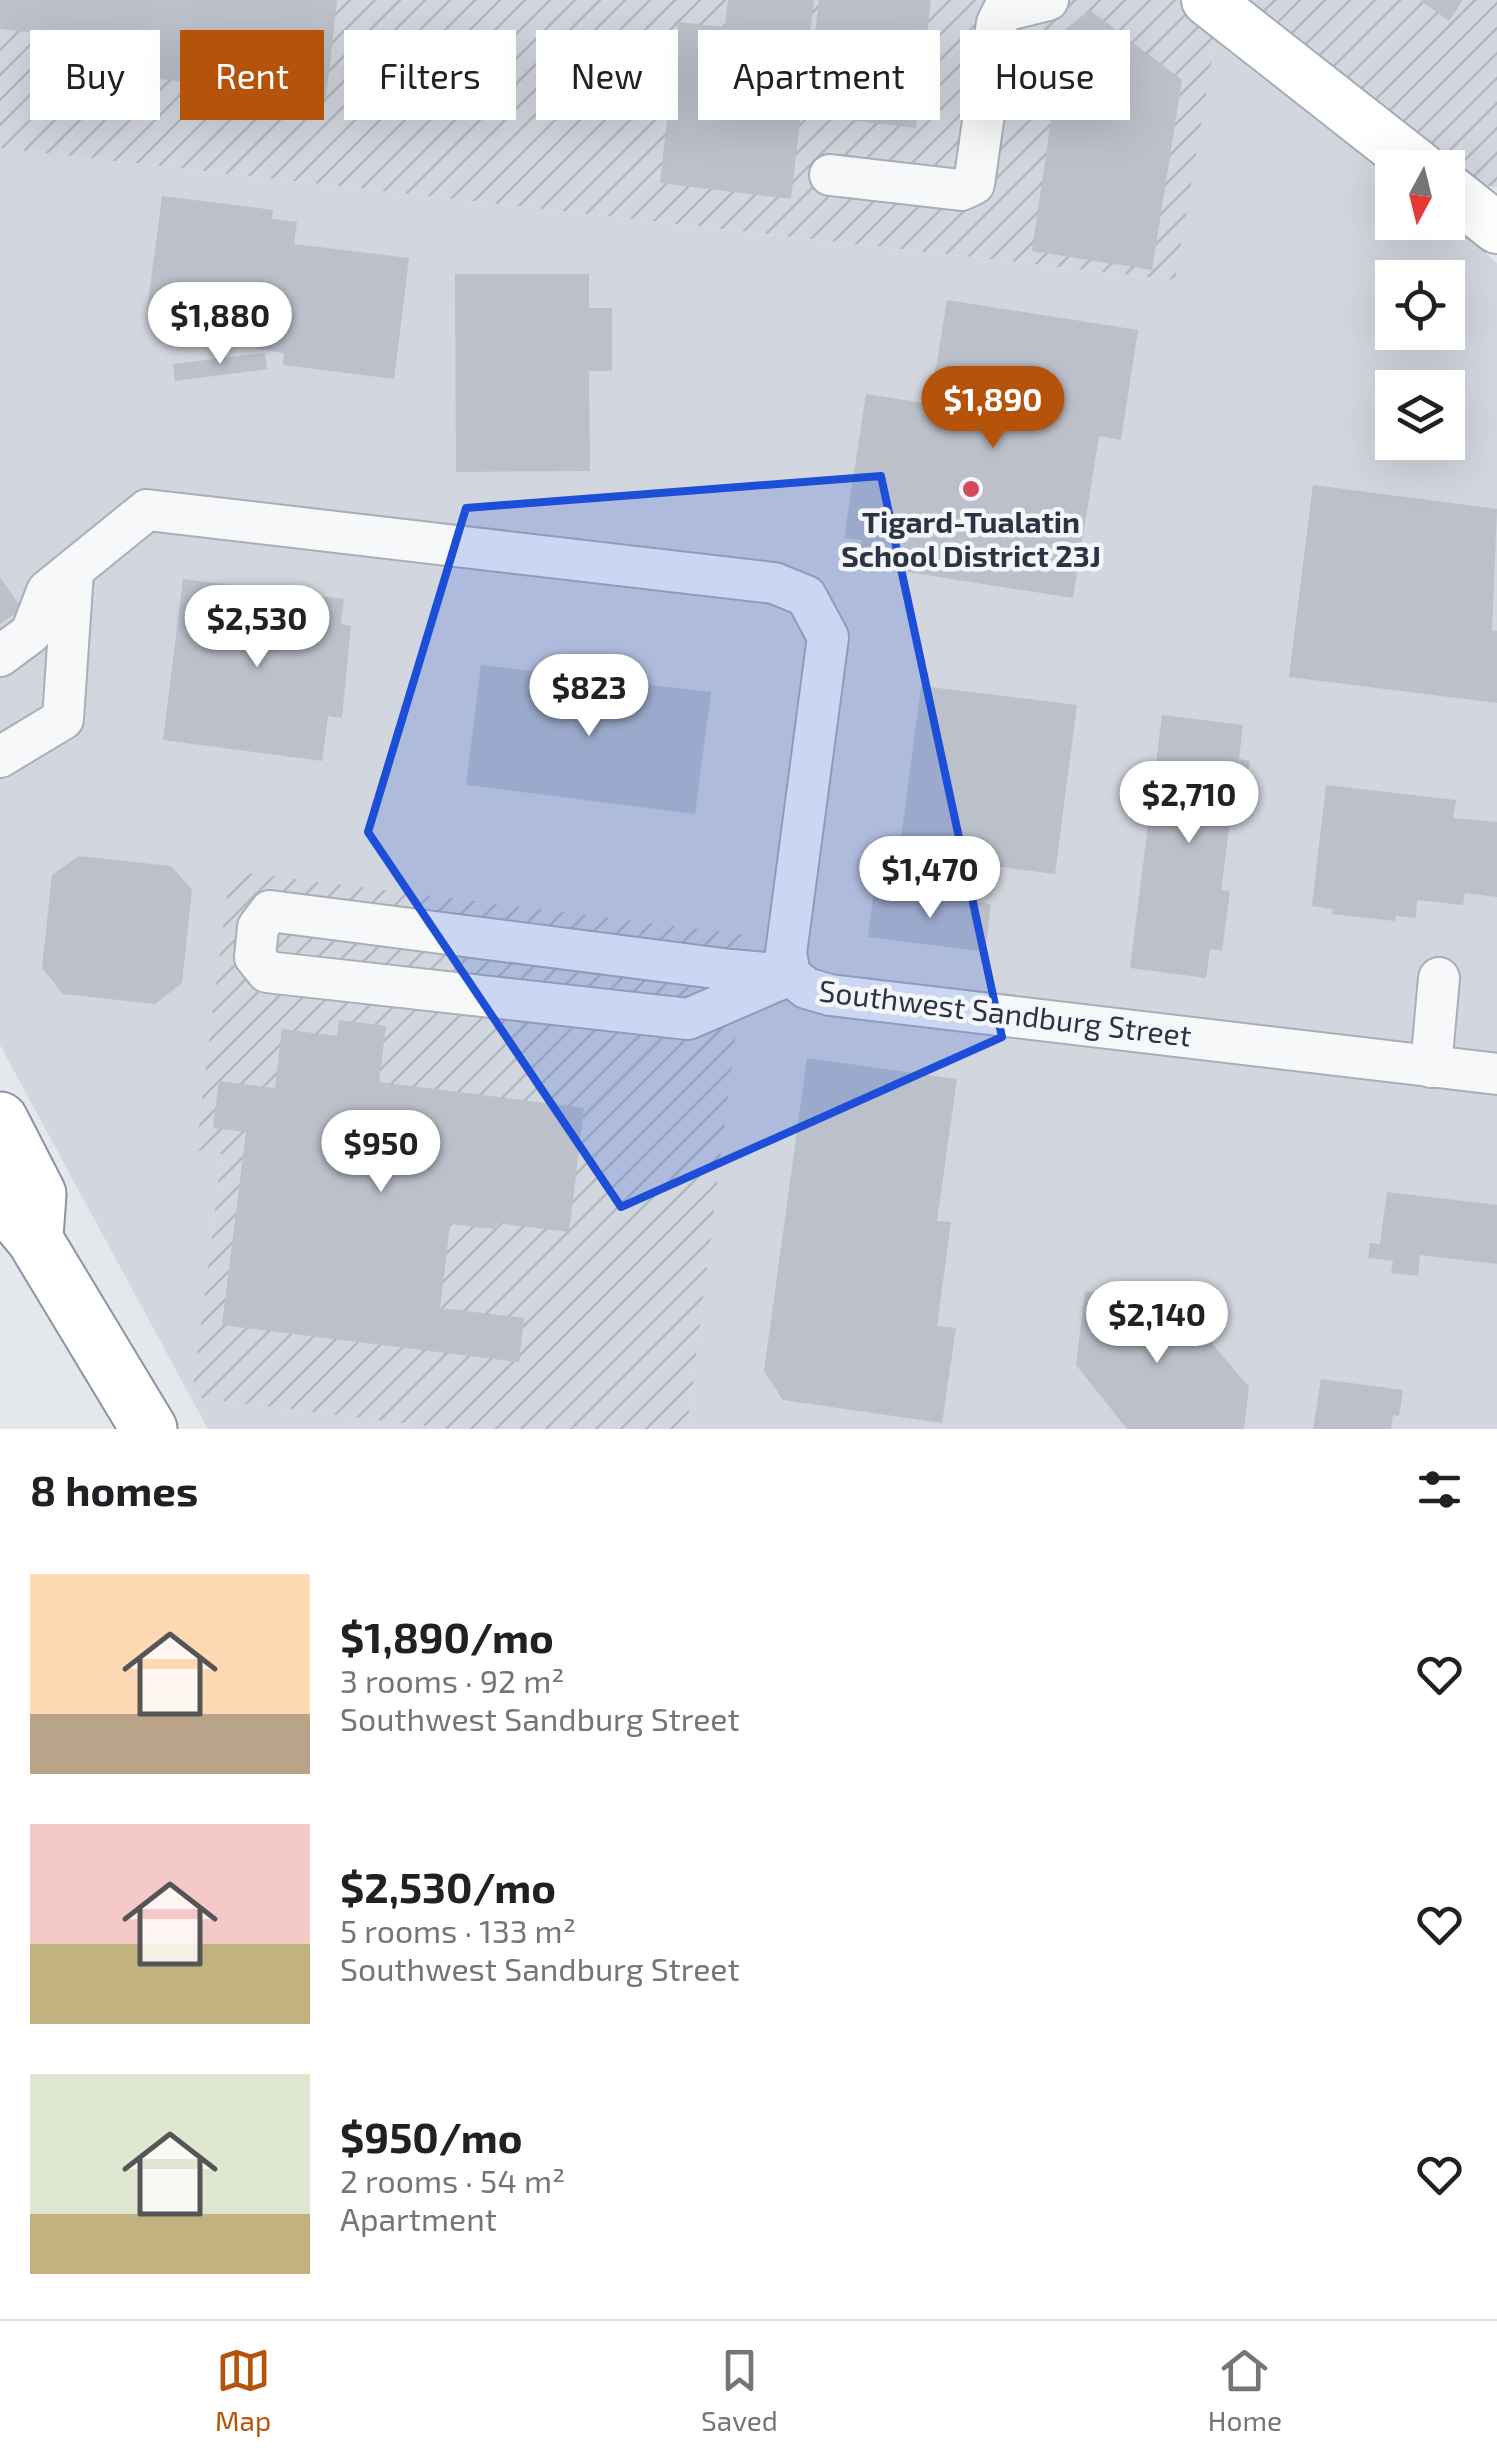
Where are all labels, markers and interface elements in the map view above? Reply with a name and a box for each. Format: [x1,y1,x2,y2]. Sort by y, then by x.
chip: Buy [30,30,160,120]
chip: Rent [180,30,324,120]
chip: Filters [344,30,516,120]
chip: New [536,30,678,120]
chip: Apartment [698,30,940,120]
chip: House [960,30,1130,120]
north arrow [1375,150,1465,240]
map controls [1375,150,1465,460]
button: locate [1375,260,1465,350]
pin: $1,880 [139,282,301,367]
text: $1,880 [170,295,270,333]
pin: $1,890 [912,366,1074,451]
button: layers [1375,370,1465,460]
text: $1,890 [943,379,1043,417]
marker: Tigard-Tualatin School District 23J [960,478,982,500]
place label: Tigard-Tualatin School District 23J [841,503,1101,573]
pin: $2,530 [176,585,338,670]
text: $2,530 [207,598,307,636]
pin: $823 [530,654,648,739]
text: $823 [551,667,627,705]
pin: $2,710 [1108,761,1270,846]
text: $2,710 [1142,774,1236,812]
pin: $1,470 [849,836,1011,921]
text: $1,470 [881,849,979,887]
street label: Southwest Sandburg Street [817,971,1193,1053]
pin: $950 [322,1110,440,1195]
text: $950 [343,1123,419,1161]
pin: $2,140 [1076,1281,1238,1366]
text: $2,140 [1108,1294,1206,1332]
icon: filters [1412,1462,1467,1517]
text: 8 homes [30,1464,198,1514]
text: $1,890/mo [340,1611,554,1661]
icon: home [110,1614,230,1734]
icon: heart [1412,1647,1467,1702]
text: 3 rooms · 92 m² [340,1661,565,1699]
text: Southwest Sandburg Street [340,1699,740,1737]
text: $2,530/mo [340,1861,556,1911]
icon: home [110,1864,230,1984]
icon: heart [1412,1897,1467,1952]
text: 5 rooms · 133 m² [340,1911,576,1949]
text: Southwest Sandburg Street [340,1949,740,1987]
text: $950/mo [340,2111,522,2161]
icon: home [110,2114,230,2234]
icon: heart [1412,2147,1467,2202]
text: 2 rooms · 54 m² [340,2161,565,2199]
text: Apartment [340,2199,497,2237]
tab: Map [215,2343,271,2437]
tab: Saved [701,2343,778,2437]
tab: Home [1208,2343,1282,2437]

